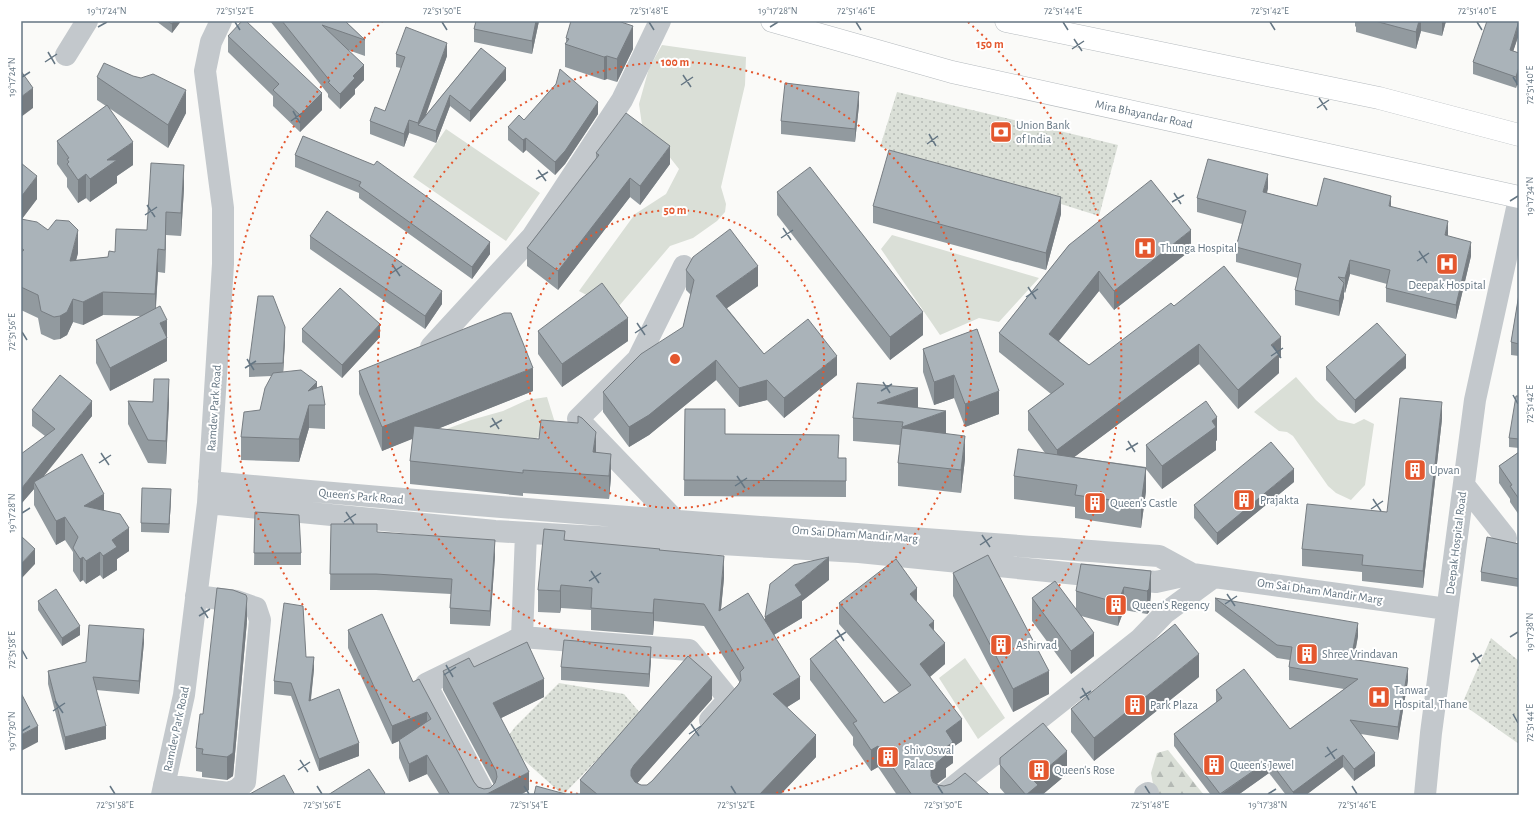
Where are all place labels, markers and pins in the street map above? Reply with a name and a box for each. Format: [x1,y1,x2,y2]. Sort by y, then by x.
bank icon: Union Bank of India [988,119,1014,145]
place label: Union Bank of India [1016,119,1070,145]
hospital icon: Thunga Hospital [1132,235,1158,261]
place label: Thunga Hospital [1160,242,1237,254]
hospital icon: Deepak Hospital [1434,251,1460,277]
place label: Deepak Hospital [1408,279,1486,291]
centre of rings [668,352,682,366]
building icon: Upvan [1402,457,1428,483]
place label: Upvan [1430,464,1460,476]
building icon: Prajakta [1231,487,1257,513]
building icon: Queen's Castle [1082,490,1108,516]
place label: Prajakta [1260,494,1299,507]
place label: Queen's Castle [1110,497,1177,510]
building icon: Queen's Regency [1103,592,1129,618]
place label: Queen's Regency [1132,599,1210,612]
building icon: Ashirvad [988,632,1014,658]
place label: Ashirvad [1016,639,1057,651]
building icon: Shree Vrindavan [1294,641,1320,667]
place label: Shree Vrindavan [1322,648,1398,660]
hospital icon: Tanwar Hospital, Thane [1366,684,1392,710]
place label: Tanwar Hospital, Thane [1394,684,1468,710]
building icon: Park Plaza [1122,692,1148,718]
place label: Park Plaza [1150,699,1198,711]
building icon: Shiv Oswal Palace [875,744,901,770]
place label: Shiv Oswal Palace [904,744,954,770]
building icon: Queen's Jewel [1201,752,1227,778]
building icon: Queen's Rose [1026,757,1052,783]
place label: Queen's Jewel [1230,759,1294,772]
place label: Queen's Rose [1054,764,1115,777]

